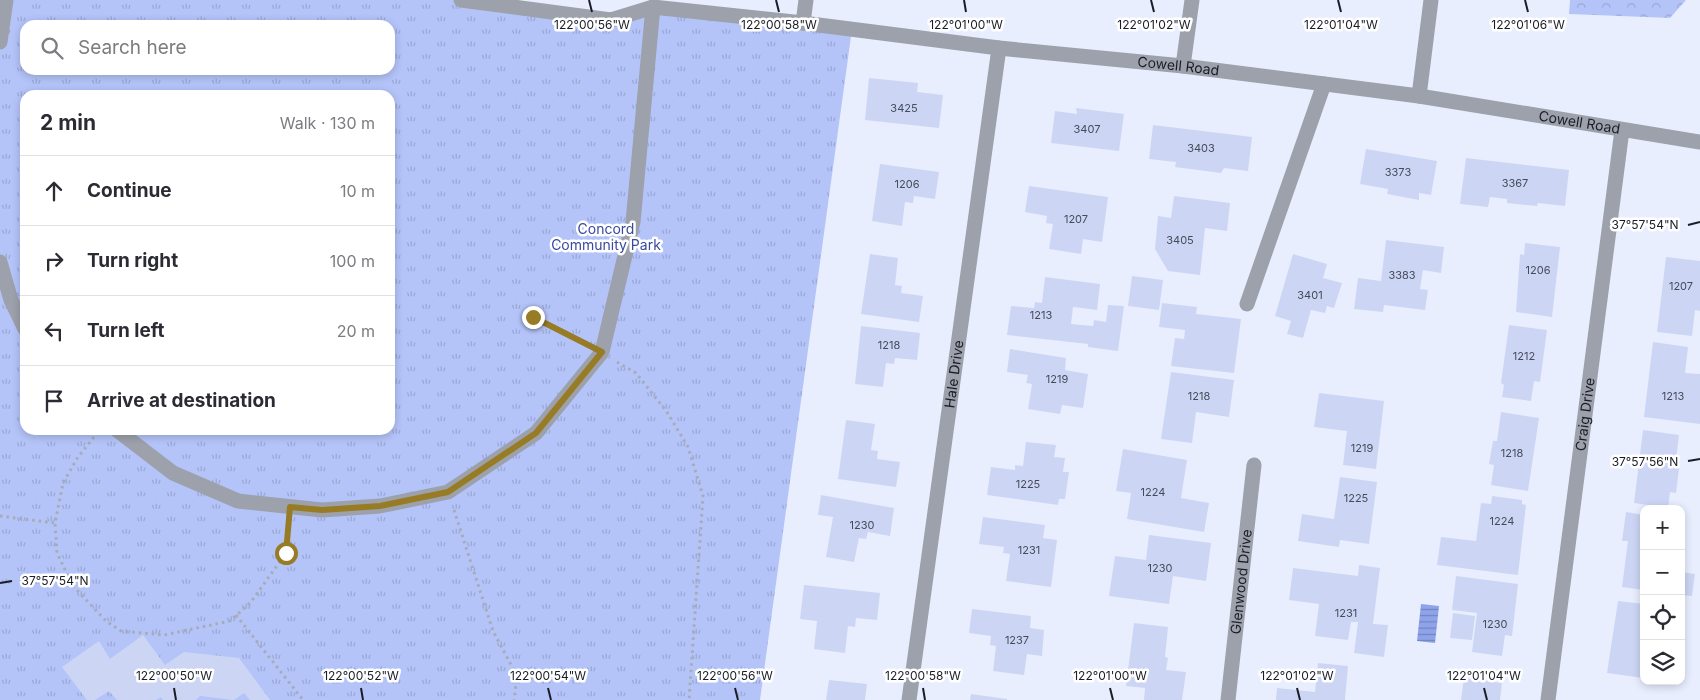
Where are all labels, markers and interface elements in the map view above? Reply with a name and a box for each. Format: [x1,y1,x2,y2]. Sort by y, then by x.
text: 122°00'56"W [554,17,630,32]
text: 122°00'58"W [741,17,817,32]
text: 122°01'00"W [929,17,1003,32]
text: 122°01'02"W [1117,17,1191,32]
text: 122°01'04"W [1304,17,1378,32]
text: 122°01'06"W [1491,17,1565,32]
search box [20,20,395,75]
icon: search [38,34,66,62]
text: Search here [78,36,187,59]
street label: Cowell Road [1137,53,1220,79]
house number: 3425 [890,101,918,115]
street label: Cowell Road [1537,107,1621,137]
text: 2 min [40,110,96,135]
text: Walk · 130 m [280,113,375,133]
house number: 3407 [1074,122,1100,136]
house number: 3403 [1187,141,1215,155]
house number: 3373 [1385,165,1411,179]
house number: 3367 [1502,176,1528,190]
icon: ahead [40,177,68,205]
house number: 1206 [895,177,920,191]
text: Continue [87,179,172,202]
text: 10 m [340,181,375,201]
house number: 1207 [1064,212,1088,226]
text: 37°57'54"N [1611,217,1679,232]
park label: Concord Community Park [551,220,661,253]
house number: 3405 [1166,233,1194,247]
icon: right [40,247,68,275]
text: Turn right [87,249,178,272]
text: 100 m [330,251,375,271]
house number: 1206 [1526,263,1551,277]
house number: 3383 [1388,268,1416,282]
house number: 1207 [1669,279,1693,293]
house number: 3401 [1297,288,1323,302]
route end [522,306,545,329]
house number: 1213 [1030,308,1052,322]
icon: left [40,317,68,345]
text: Turn left [87,319,165,342]
text: 20 m [337,321,375,341]
house number: 1218 [878,338,900,352]
street label: Hale Drive [940,339,967,409]
house number: 1212 [1513,349,1535,363]
house number: 1219 [1046,372,1068,386]
street label: Craig Drive [1571,376,1598,452]
icon: arrive [40,387,68,415]
text: Arrive at destination [87,389,276,412]
house number: 1218 [1188,389,1210,403]
house number: 1213 [1662,389,1684,403]
house number: 1219 [1351,441,1373,455]
house number: 1218 [1501,446,1523,460]
text: 37°57'56"N [1612,454,1678,469]
house number: 1225 [1016,477,1041,491]
house number: 1224 [1141,485,1165,499]
house number: 1225 [1344,491,1369,505]
map controls [1640,505,1685,685]
button: + [1640,505,1685,550]
house number: 1224 [1490,514,1514,528]
house number: 1230 [850,518,875,532]
street label: Glenwood Drive [1226,528,1255,635]
route start [275,542,298,565]
house number: 1231 [1018,543,1040,557]
button: − [1640,550,1685,595]
house number: 1230 [1148,561,1173,575]
text: 37°57'54"N [21,573,89,588]
button: locate [1640,595,1685,640]
house number: 1231 [1335,606,1357,620]
house number: 1230 [1483,617,1508,631]
house number: 1237 [1005,633,1029,647]
button: layers [1640,640,1685,685]
text: 122°00'50"W [136,668,212,683]
text: 122°00'52"W [323,668,399,683]
text: 122°00'54"W [510,668,586,683]
text: 122°00'56"W [697,668,773,683]
text: 122°00'58"W [885,668,961,683]
text: 122°01'00"W [1073,668,1147,683]
text: 122°01'02"W [1260,668,1334,683]
text: 122°01'04"W [1447,668,1521,683]

